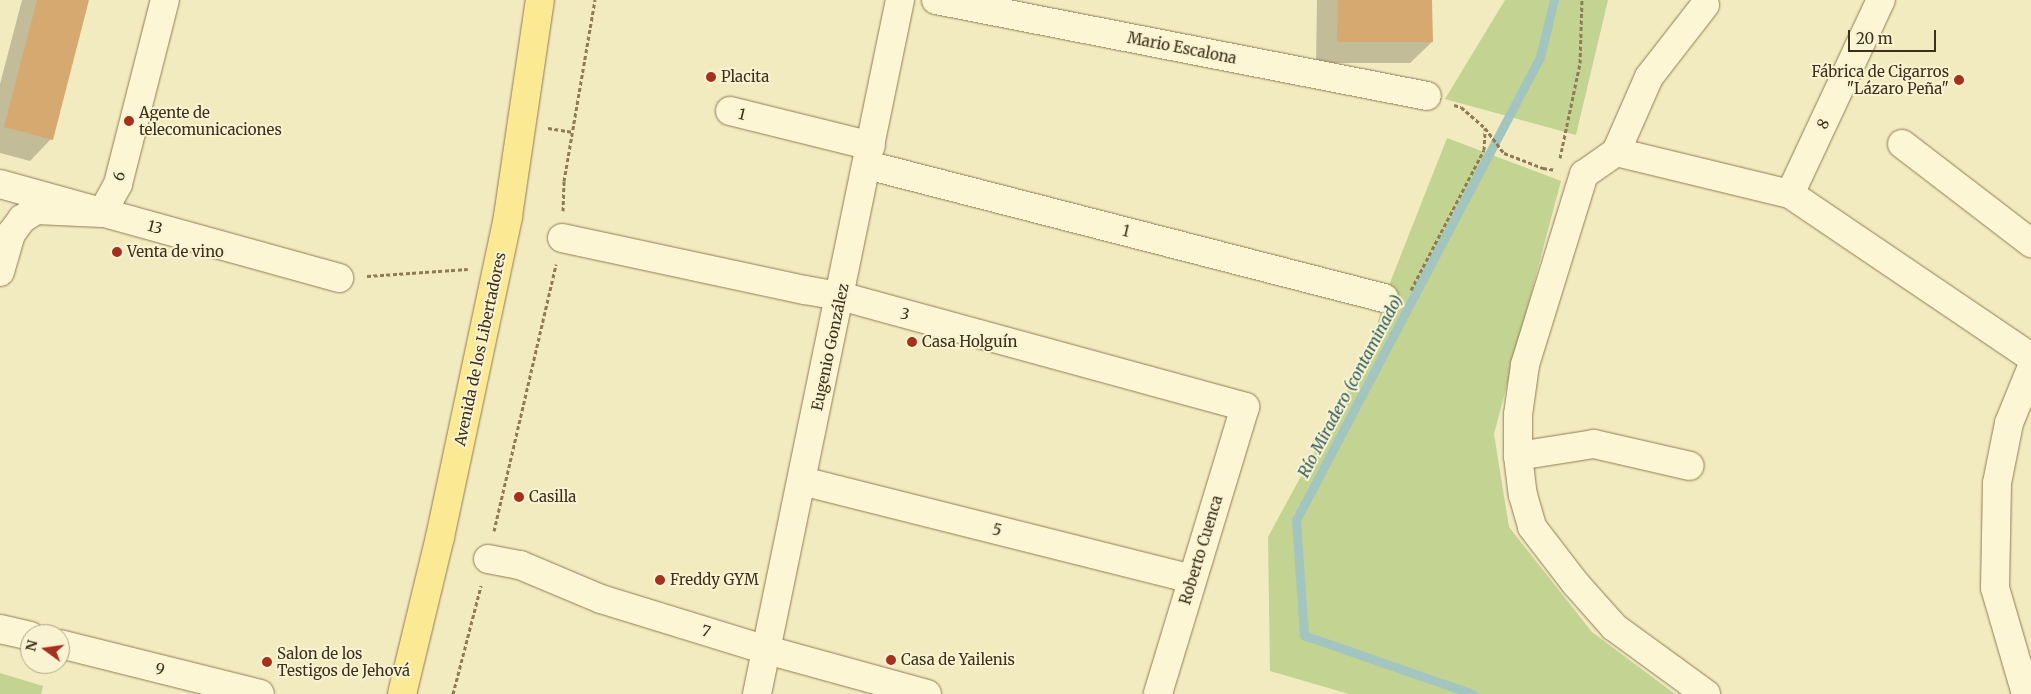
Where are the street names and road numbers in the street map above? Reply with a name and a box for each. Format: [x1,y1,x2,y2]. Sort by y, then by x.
street label: Mario Escalona [1126,29,1238,67]
street label: 1 [737,104,747,124]
street label: 8 [1813,116,1833,132]
street label: 6 [109,169,129,183]
street label: 13 [145,216,165,238]
street label: 1 [1121,221,1131,241]
street label: Avenida de los Libertadores [451,251,509,447]
street label: Eugenio González [808,282,852,412]
street label: 3 [899,304,911,324]
street label: Roberto Cuenca [1176,493,1226,607]
street label: 5 [991,520,1003,540]
street label: 7 [699,621,713,641]
street label: 9 [153,659,167,679]

